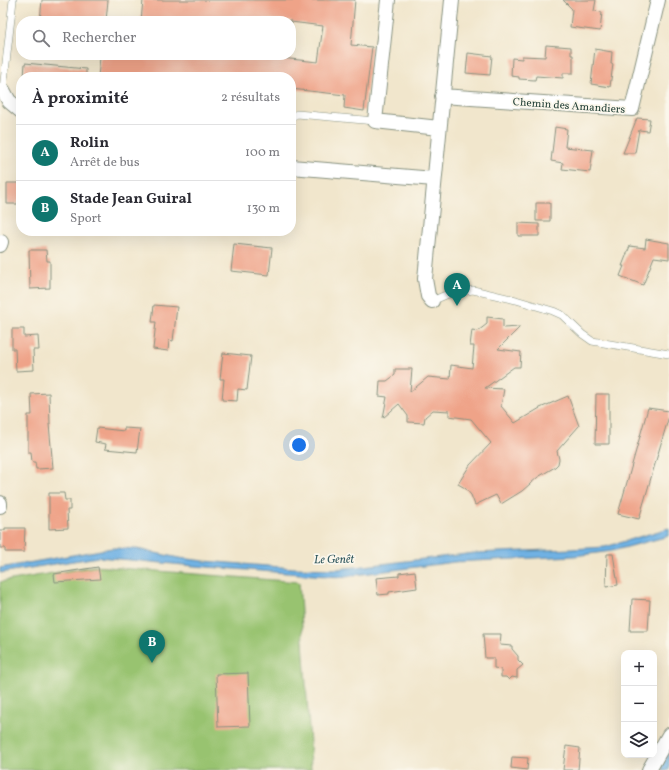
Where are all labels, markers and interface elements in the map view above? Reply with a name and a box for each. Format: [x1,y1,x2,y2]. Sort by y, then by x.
search box [16,16,296,60]
icon: search [30,27,52,49]
text: Rechercher [62,28,136,49]
text: À proximité [32,87,129,110]
text: 2 résultats [221,89,280,107]
street label: Chemin des Amandiers [512,95,626,118]
text: Rolin [70,133,109,154]
text: A [40,144,50,162]
text: 100 m [245,144,280,162]
text: Arrêt de bus [70,154,139,172]
text: Stade Jean Guiral [70,189,192,210]
text: B [41,200,49,218]
text: 130 m [247,200,280,218]
text: Sport [70,210,102,228]
pin: A [444,273,470,306]
your location [289,435,309,455]
water label: Le Genêt [314,552,355,568]
pin: B [139,630,165,663]
map controls [621,650,657,758]
button: + [621,650,657,686]
button: − [621,686,657,722]
button: layers [621,722,657,758]

